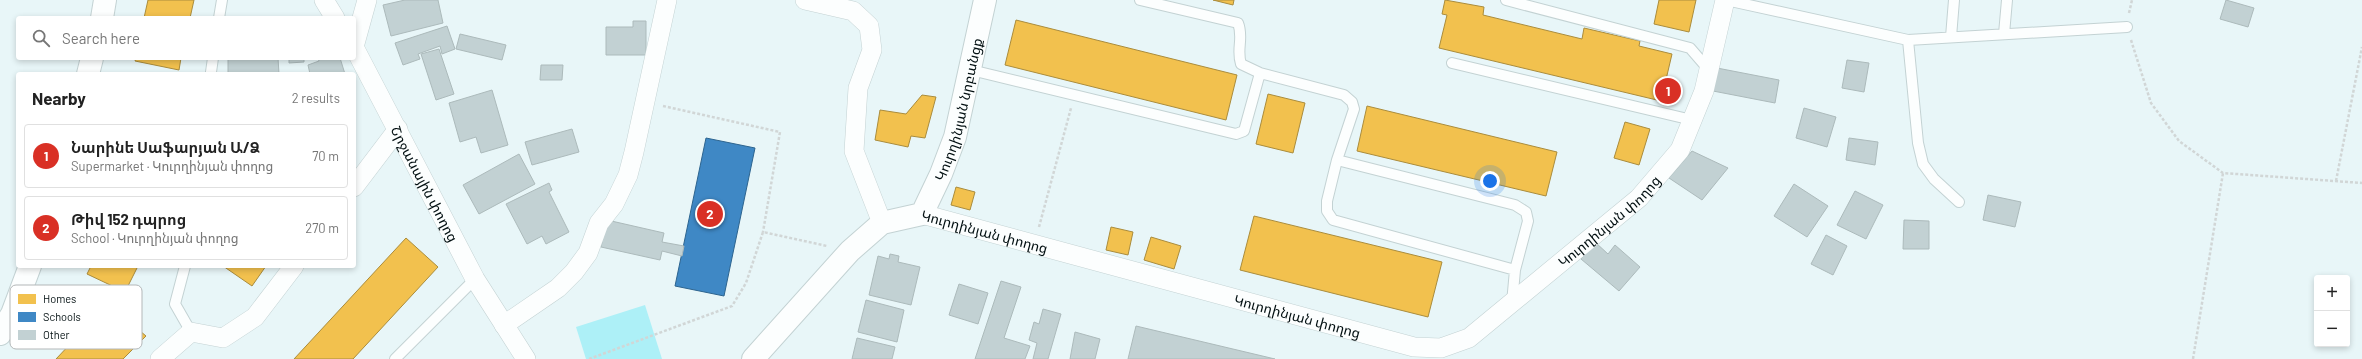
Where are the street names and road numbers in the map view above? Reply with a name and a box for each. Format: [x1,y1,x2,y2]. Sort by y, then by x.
street label: Կուրղինյան նրբանցք [930,36,985,184]
street label: Շրջանային փողոց [388,123,462,244]
street label: Կուրղինյան փողոց [1554,171,1663,270]
street label: Կուրղինյան փողոց [920,206,1050,256]
street label: Կուրղինյան փողոց [1232,290,1363,341]

